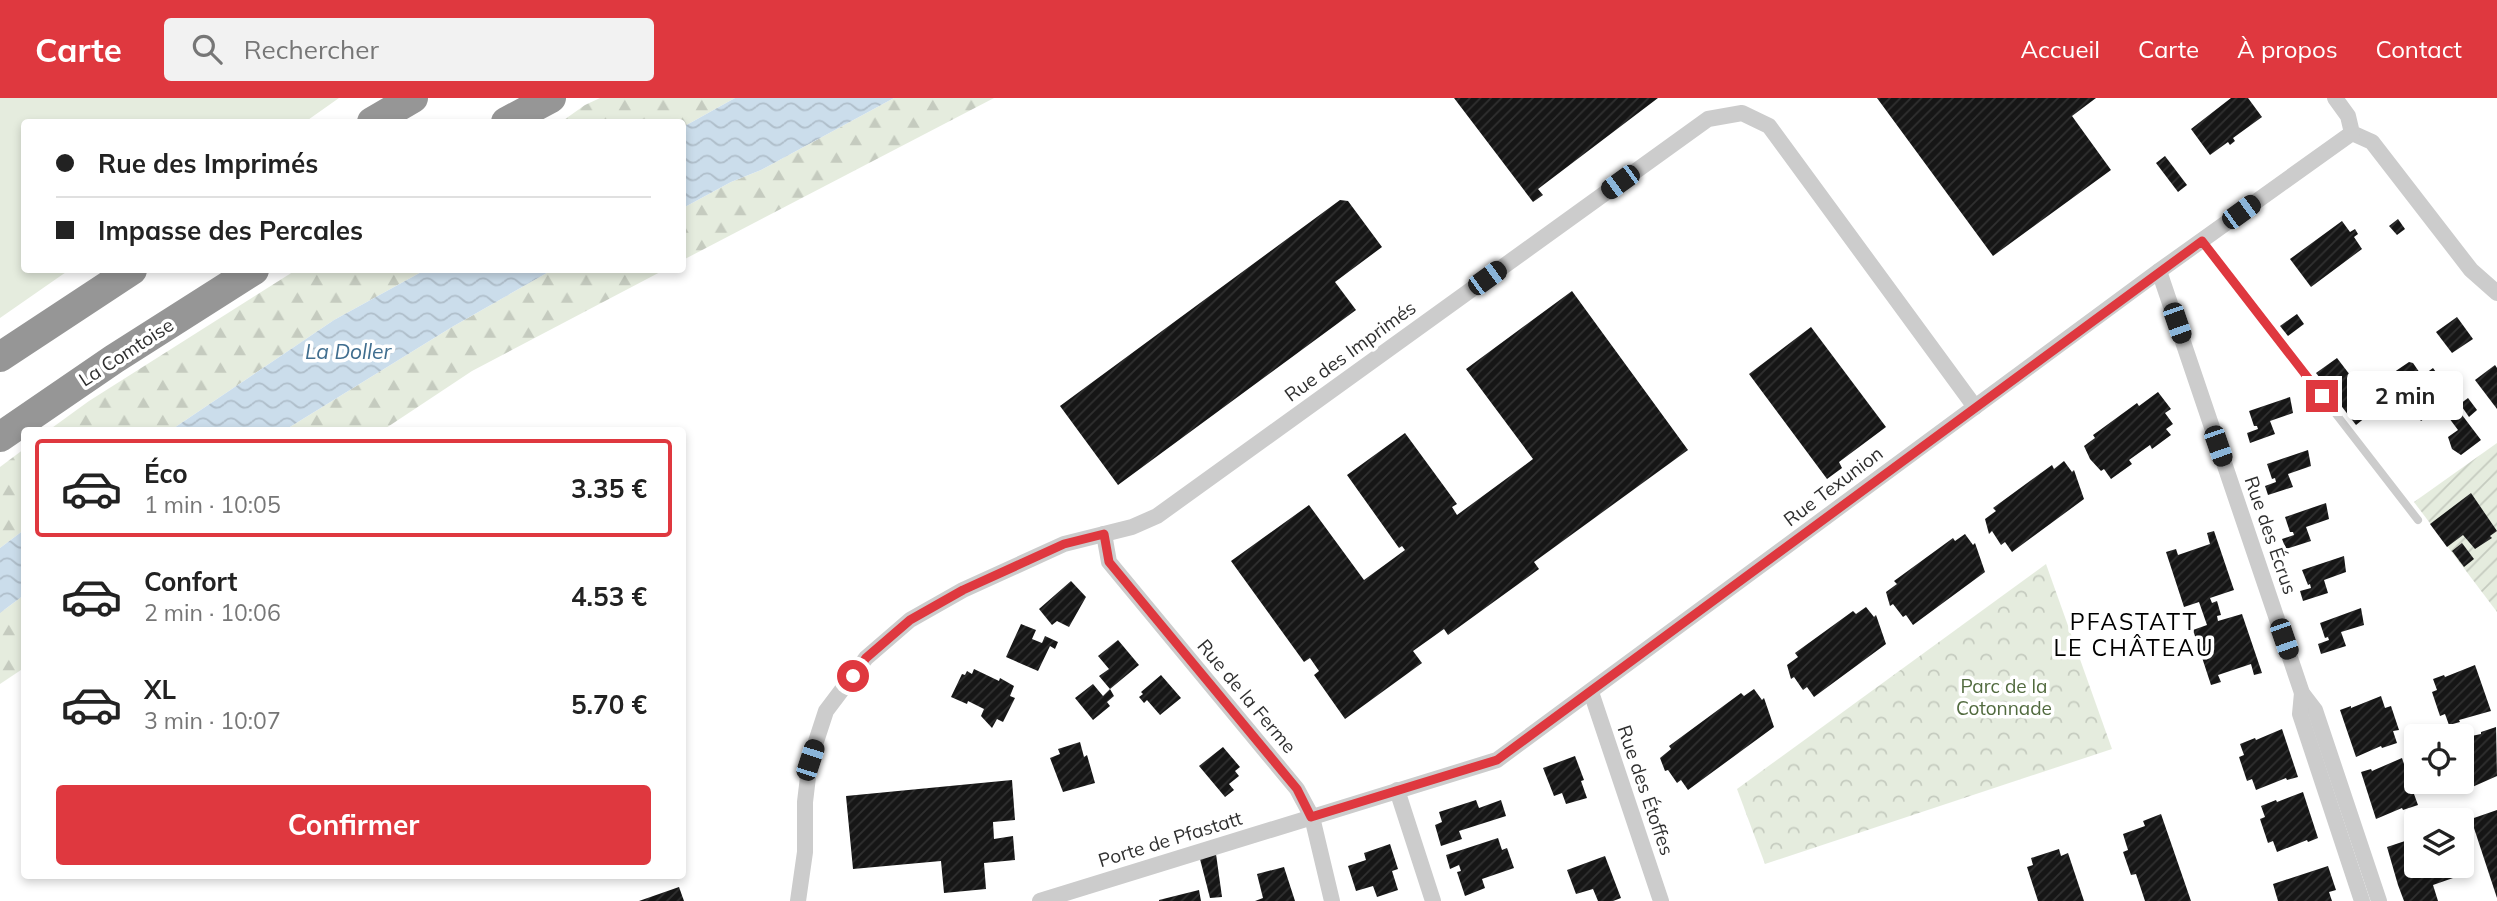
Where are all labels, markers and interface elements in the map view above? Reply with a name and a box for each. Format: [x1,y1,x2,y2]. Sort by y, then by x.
search box [164,18,654,81]
text: Carte [35,29,122,70]
icon: search [188,30,226,68]
text: Rechercher [244,33,379,66]
text: Accueil [2021,34,2100,64]
text: Carte [2138,34,2199,64]
text: À propos [2237,34,2338,64]
text: Contact [2376,34,2462,64]
text: Rue des Imprimés [98,147,318,180]
car [1597,161,1644,203]
car [2218,191,2265,233]
text: Impasse des Percales [98,214,363,247]
car [1464,257,1511,299]
street label: Rue des Imprimés [1280,295,1420,407]
car [2161,300,2194,346]
street label: La Comtoise [74,312,178,392]
water label: La Doller [305,338,392,364]
callout: 2 min [2346,372,2462,420]
route end [2306,380,2338,412]
text: 2 min [2375,381,2435,410]
car [2202,423,2235,469]
street label: Rue Texunion [1778,441,1888,531]
icon: car [60,457,123,520]
text: Éco [144,457,188,490]
text: 3.35 € [571,472,647,505]
street label: Rue des Écrus [2240,473,2302,597]
text: 1 min · 10:05 [144,490,281,519]
icon: car [60,565,123,628]
text: Confort [144,565,237,598]
text: 4.53 € [571,580,647,613]
text: 2 min · 10:06 [144,598,281,627]
district label: PFASTATT LE CHÂTEAU [2053,607,2215,662]
car [2268,616,2301,662]
street label: Rue de la Ferme [1192,634,1302,758]
route start [837,660,869,692]
icon: car [60,673,123,736]
text: XL [144,673,176,706]
park label: Parc de la Cotonnade [1956,674,2052,720]
text: 5.70 € [571,688,647,721]
text: 3 min · 10:07 [144,706,281,735]
street label: Rue des Étoffes [1613,722,1679,858]
map controls [2404,724,2474,878]
button: locate [2404,724,2474,794]
car [794,737,827,783]
button: Confirmer [56,785,651,865]
street label: Porte de Pfastatt [1095,806,1245,872]
button: layers [2404,808,2474,878]

